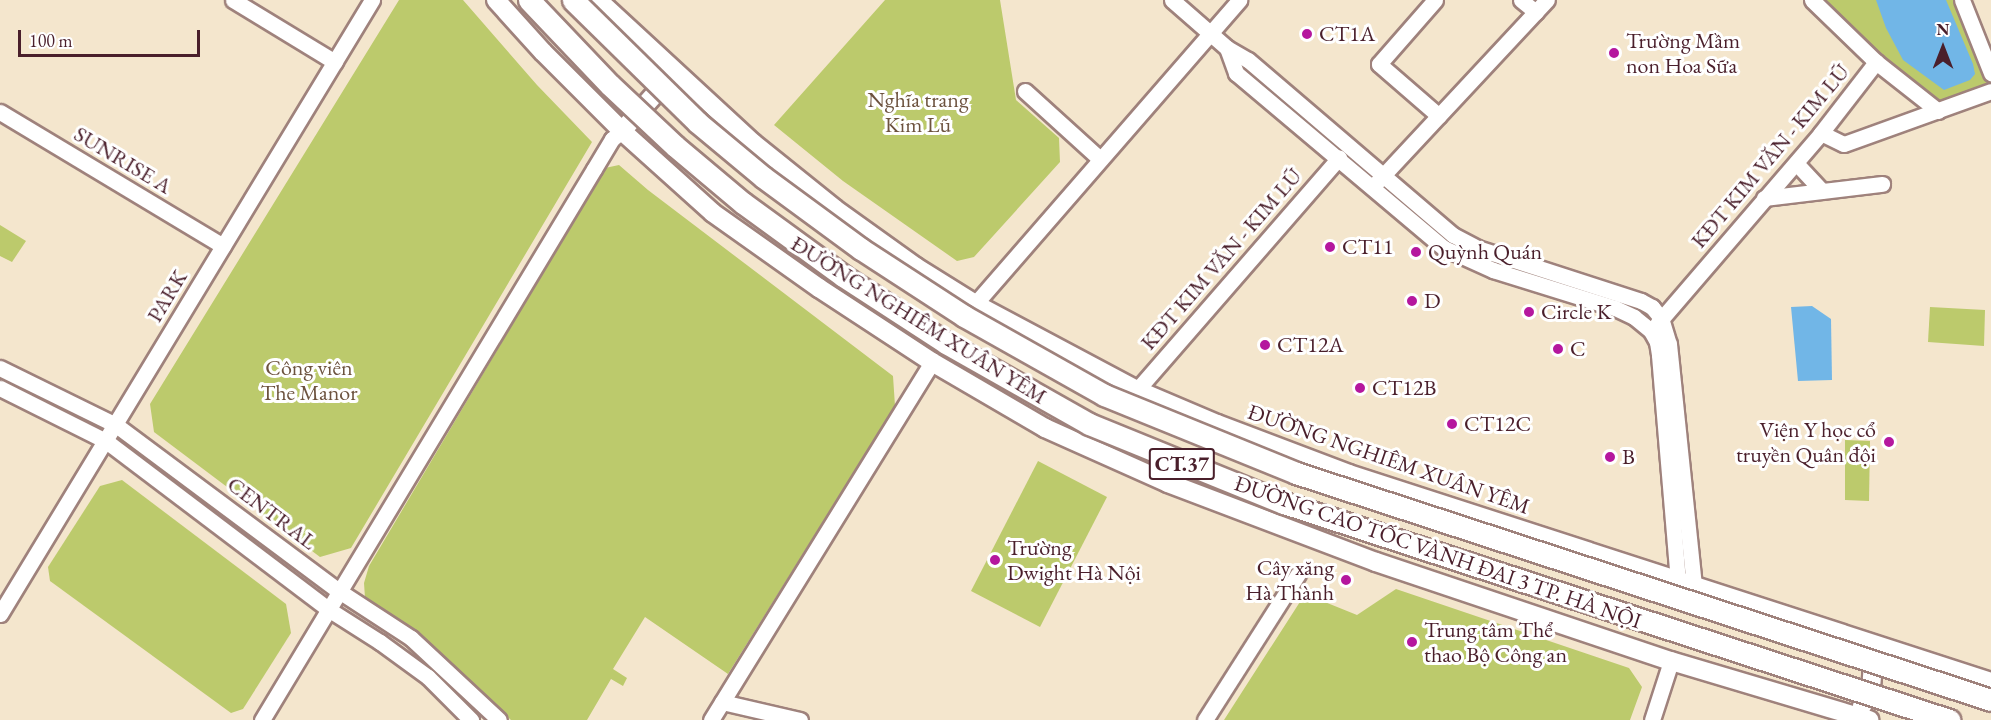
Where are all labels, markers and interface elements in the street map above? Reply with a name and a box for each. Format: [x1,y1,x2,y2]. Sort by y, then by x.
scale bar [21,18,202,56]
north arrow [1913,18,1973,78]
text: N [1937,19,1949,40]
place label: CT1A [1319,21,1375,47]
marker: CT1A [1300,27,1314,41]
place label: Trường Mầm non Hoa Sữa [1626,27,1740,78]
text: 100 m [29,29,73,52]
marker: Trường Mầm non Hoa Sữa [1607,46,1621,60]
street label: KĐT KIM VĂN - KIM LŨ [1685,59,1855,253]
park label: Nghĩa trang Kim Lũ [867,86,969,138]
street label: SUNRISE A [69,121,177,199]
street label: KĐT KIM VĂN - KIM LŨ [1135,163,1307,355]
street label: ĐƯỜNG NGHIÊM XUÂN YÊM [786,230,1052,410]
place label: CT11 [1342,234,1393,260]
place label: Quỳnh Quán [1428,239,1542,265]
marker: CT11 [1323,240,1337,254]
marker: Quỳnh Quán [1409,245,1423,259]
street label: PARK [141,265,193,327]
place label: D [1424,288,1441,314]
marker: D [1405,294,1419,308]
place label: Circle K [1541,299,1612,325]
marker: Circle K [1522,305,1536,319]
place label: CT12A [1277,332,1344,358]
place label: C [1570,336,1586,362]
marker: CT12A [1258,338,1272,352]
marker: C [1551,342,1565,356]
park label: Công viên The Manor [260,354,358,406]
place label: CT12B [1372,375,1436,401]
marker: CT12B [1353,381,1367,395]
street label: ĐƯỜNG NGHIÊM XUÂN YÊM [1244,398,1534,520]
place label: CT12C [1464,411,1531,437]
place label: Viện Y học cổ truyền Quân đội [1736,416,1876,468]
marker: CT12C [1445,417,1459,431]
marker: Viện Y học cổ truyền Quân đội [1880,433,1898,451]
place label: B [1622,444,1635,470]
road number: CT.37 [1148,446,1216,482]
marker: B [1603,450,1617,464]
street label: ĐƯỜNG CAO TỐC VÀNH ĐAI 3 TP. HÀ NỘI [1231,470,1645,634]
street label: CENTRAL [222,471,322,555]
place label: Trường Dwight Hà Nội [1007,534,1141,586]
marker: Trường Dwight Hà Nội [988,553,1002,567]
place label: Cây xăng Hà Thành [1245,554,1334,606]
marker: Cây xăng Hà Thành [1339,573,1353,587]
place label: Trung tâm Thể thao Bộ Công an [1424,616,1567,668]
marker: Trung tâm Thể thao Bộ Công an [1405,635,1419,649]

